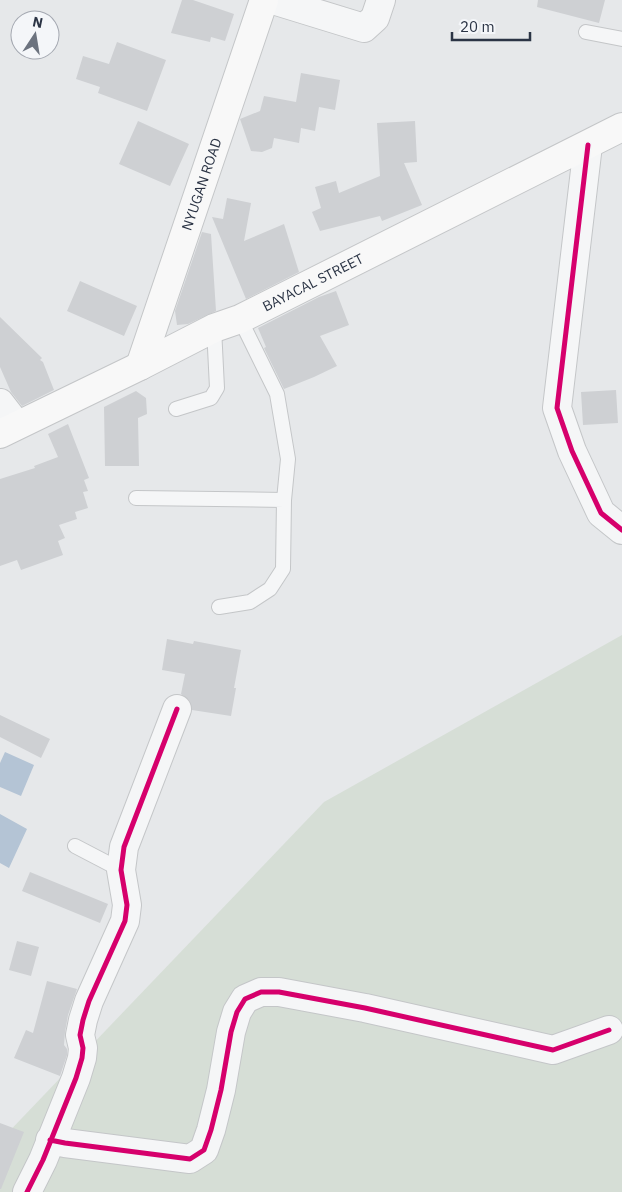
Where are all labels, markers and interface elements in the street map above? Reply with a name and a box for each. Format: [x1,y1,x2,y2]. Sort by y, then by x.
north arrow [10,10,60,60]
scale bar [452,10,530,42]
text: N [31,12,45,32]
text: 20 m [460,17,495,36]
street label: NYUGAN ROAD [178,136,226,233]
street label: BAYACAL STREET [259,249,367,315]

